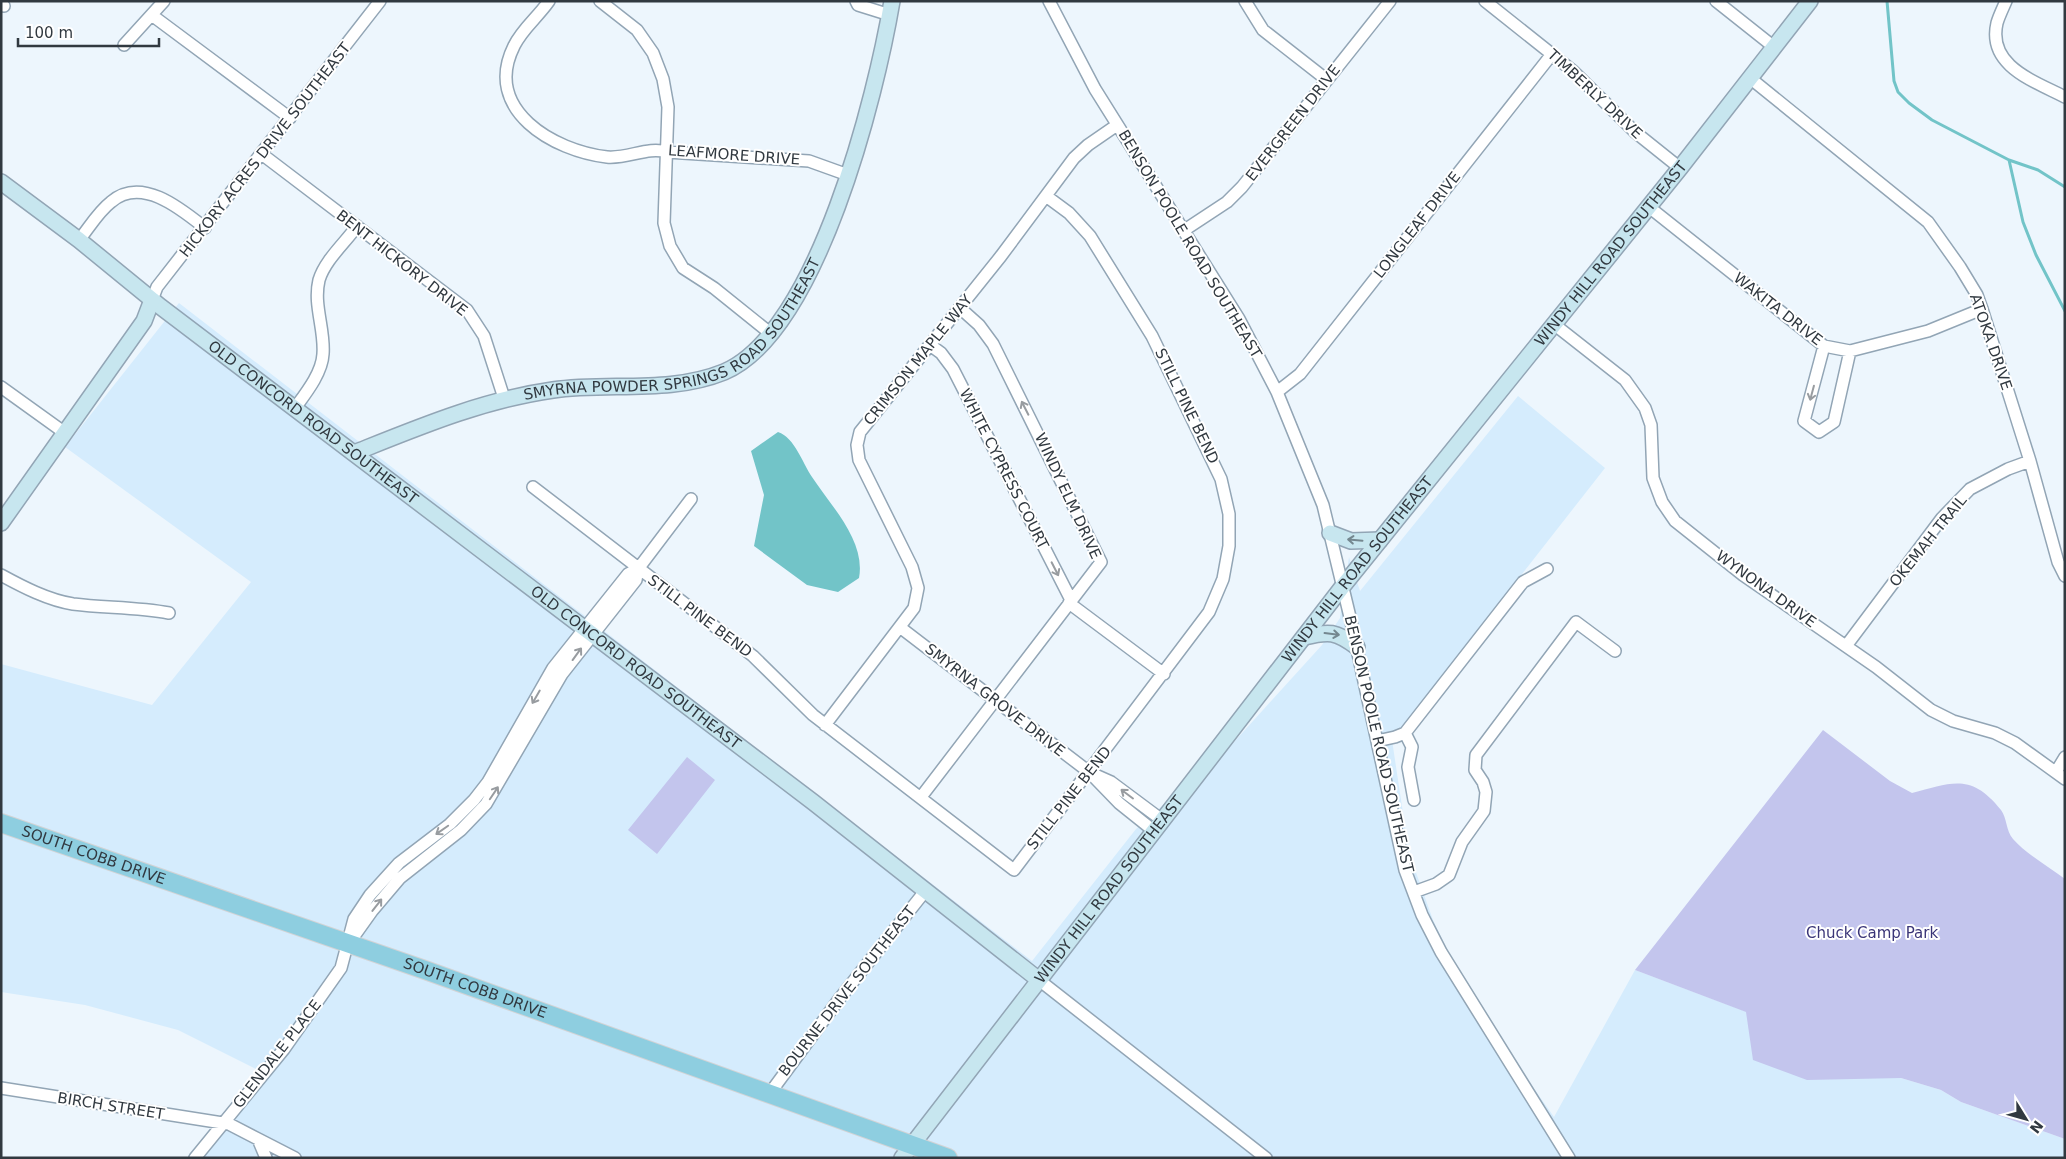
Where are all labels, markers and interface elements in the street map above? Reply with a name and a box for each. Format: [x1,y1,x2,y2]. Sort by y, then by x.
scale bar [18,15,159,47]
text: 100 m [25,24,73,42]
street label: HICKORY ACRES DRIVE SOUTHEAST [176,39,355,261]
street label: TIMBERLY DRIVE [1543,45,1646,143]
street label: EVERGREEN DRIVE [1242,61,1344,185]
street label: BENSON POOLE ROAD SOUTHEAST [1114,127,1266,362]
street label: LEAFMORE DRIVE [667,141,801,169]
street label: WINDY HILL ROAD SOUTHEAST [1531,157,1691,350]
street label: LONGLEAF DRIVE [1370,168,1464,282]
street label: BENT HICKORY DRIVE [333,206,471,320]
street label: SMYRNA POWDER SPRINGS ROAD SOUTHEAST [522,254,824,404]
street label: WAKITA DRIVE [1730,269,1826,349]
street label: CRIMSON MAPLE WAY [860,290,977,429]
street label: ATOKA DRIVE [1966,291,2016,393]
street label: OLD CONCORD ROAD SOUTHEAST [204,337,422,508]
street label: STILL PINE BEND [1151,345,1223,467]
one-way arrow [1806,384,1816,400]
street label: WHITE CYPRESS COURT [956,386,1053,553]
one-way arrow [1020,401,1030,416]
street label: WINDY ELM DRIVE [1031,430,1105,562]
street label: WINDY HILL ROAD SOUTHEAST [1278,472,1437,666]
street label: OKEMAH TRAIL [1886,491,1971,590]
one-way arrow [1347,535,1363,545]
street label: WYNONA DRIVE [1712,547,1820,631]
one-way arrow [1051,561,1060,576]
street label: STILL PINE BEND [644,571,756,661]
street label: OLD CONCORD ROAD SOUTHEAST [527,582,745,753]
street label: BENSON POOLE ROAD SOUTHEAST [1341,614,1418,875]
one-way arrow [1324,629,1340,639]
street label: SMYRNA GROVE DRIVE [921,640,1069,760]
one-way arrow [572,647,582,661]
one-way arrow [530,690,540,704]
street label: STILL PINE BEND [1023,743,1115,853]
one-way arrow [489,786,499,800]
one-way arrow [1121,788,1134,799]
street label: WINDY HILL ROAD SOUTHEAST [1031,791,1188,987]
street label: SOUTH COBB DRIVE [19,822,168,888]
one-way arrow [435,825,449,835]
one-way arrow [371,898,382,911]
street label: BOURNE DRIVE SOUTHEAST [775,902,919,1080]
park label: Chuck Camp Park [1806,924,1938,942]
street label: SOUTH COBB DRIVE [401,954,549,1022]
street label: GLENDALE PLACE [229,996,325,1112]
street label: BIRCH STREET [56,1089,167,1123]
north arrow [2001,1094,2051,1144]
text: N [2026,1117,2046,1136]

